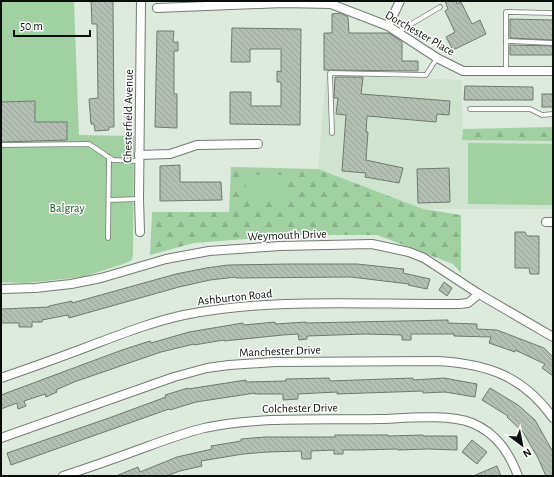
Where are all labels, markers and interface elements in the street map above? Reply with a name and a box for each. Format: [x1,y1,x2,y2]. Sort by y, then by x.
street label: Dorchester Place [383,8,457,58]
scale bar [14,12,90,38]
text: 50 m [20,20,43,32]
street label: Chesterfield Avenue [121,69,135,163]
park label: Balgray [49,202,85,215]
street label: Weymouth Drive [247,228,327,243]
street label: Ashburton Road [197,287,273,307]
street label: Manchester Drive [239,344,321,358]
street label: Colchester Drive [262,401,338,415]
north arrow [502,425,542,465]
text: N [521,446,533,460]

